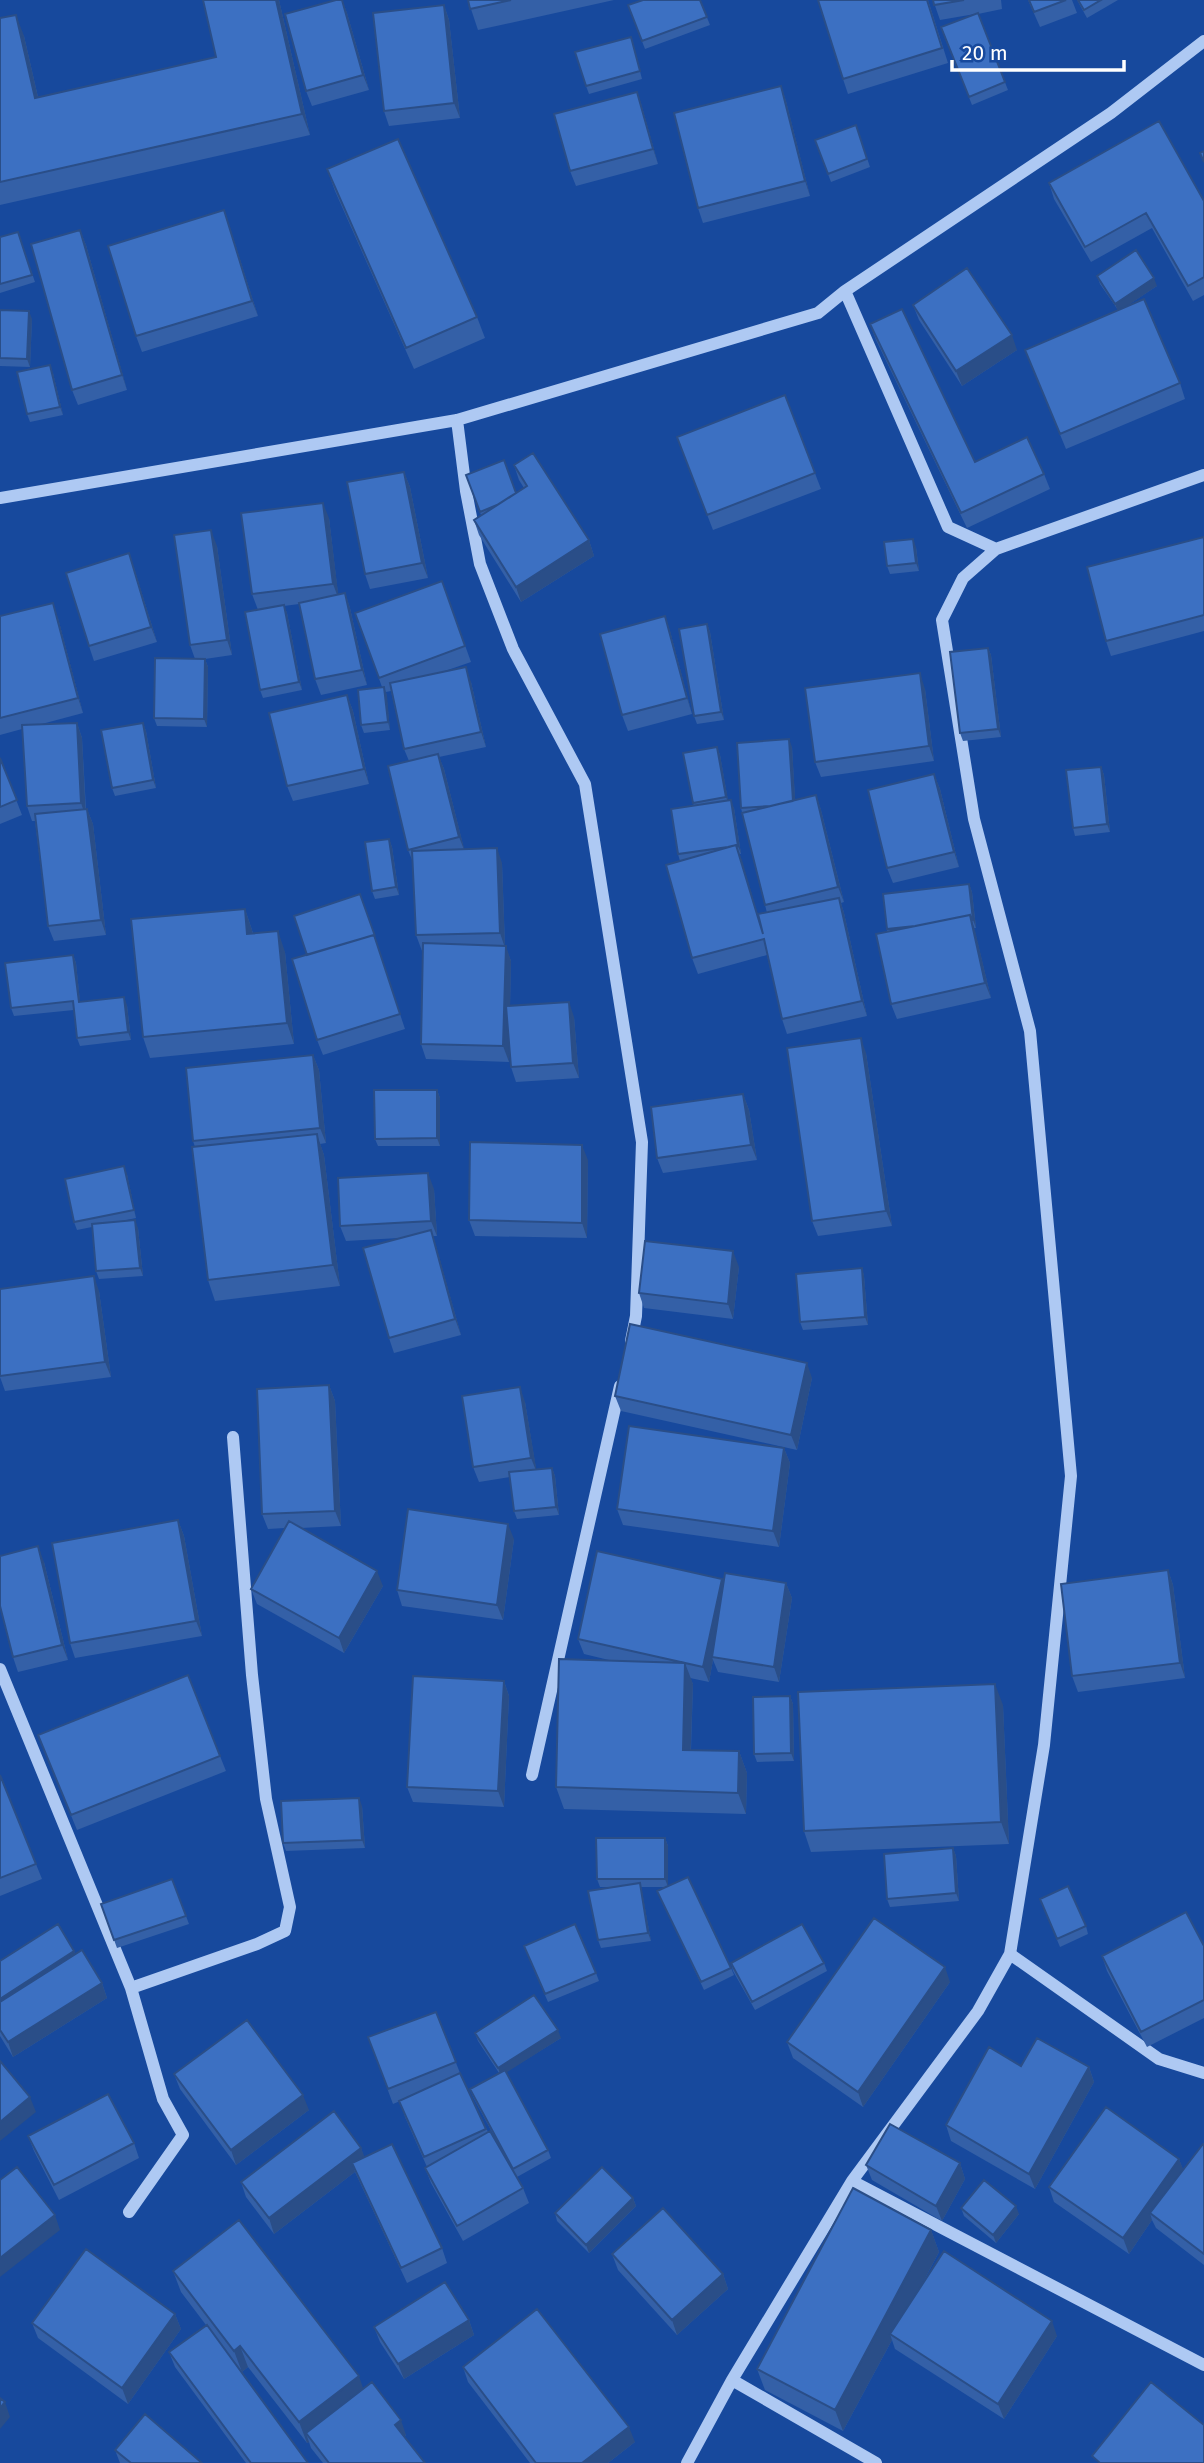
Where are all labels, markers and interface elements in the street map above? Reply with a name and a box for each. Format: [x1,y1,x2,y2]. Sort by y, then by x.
scale bar [952,28,1124,72]
text: 20 m [962,40,1008,66]

